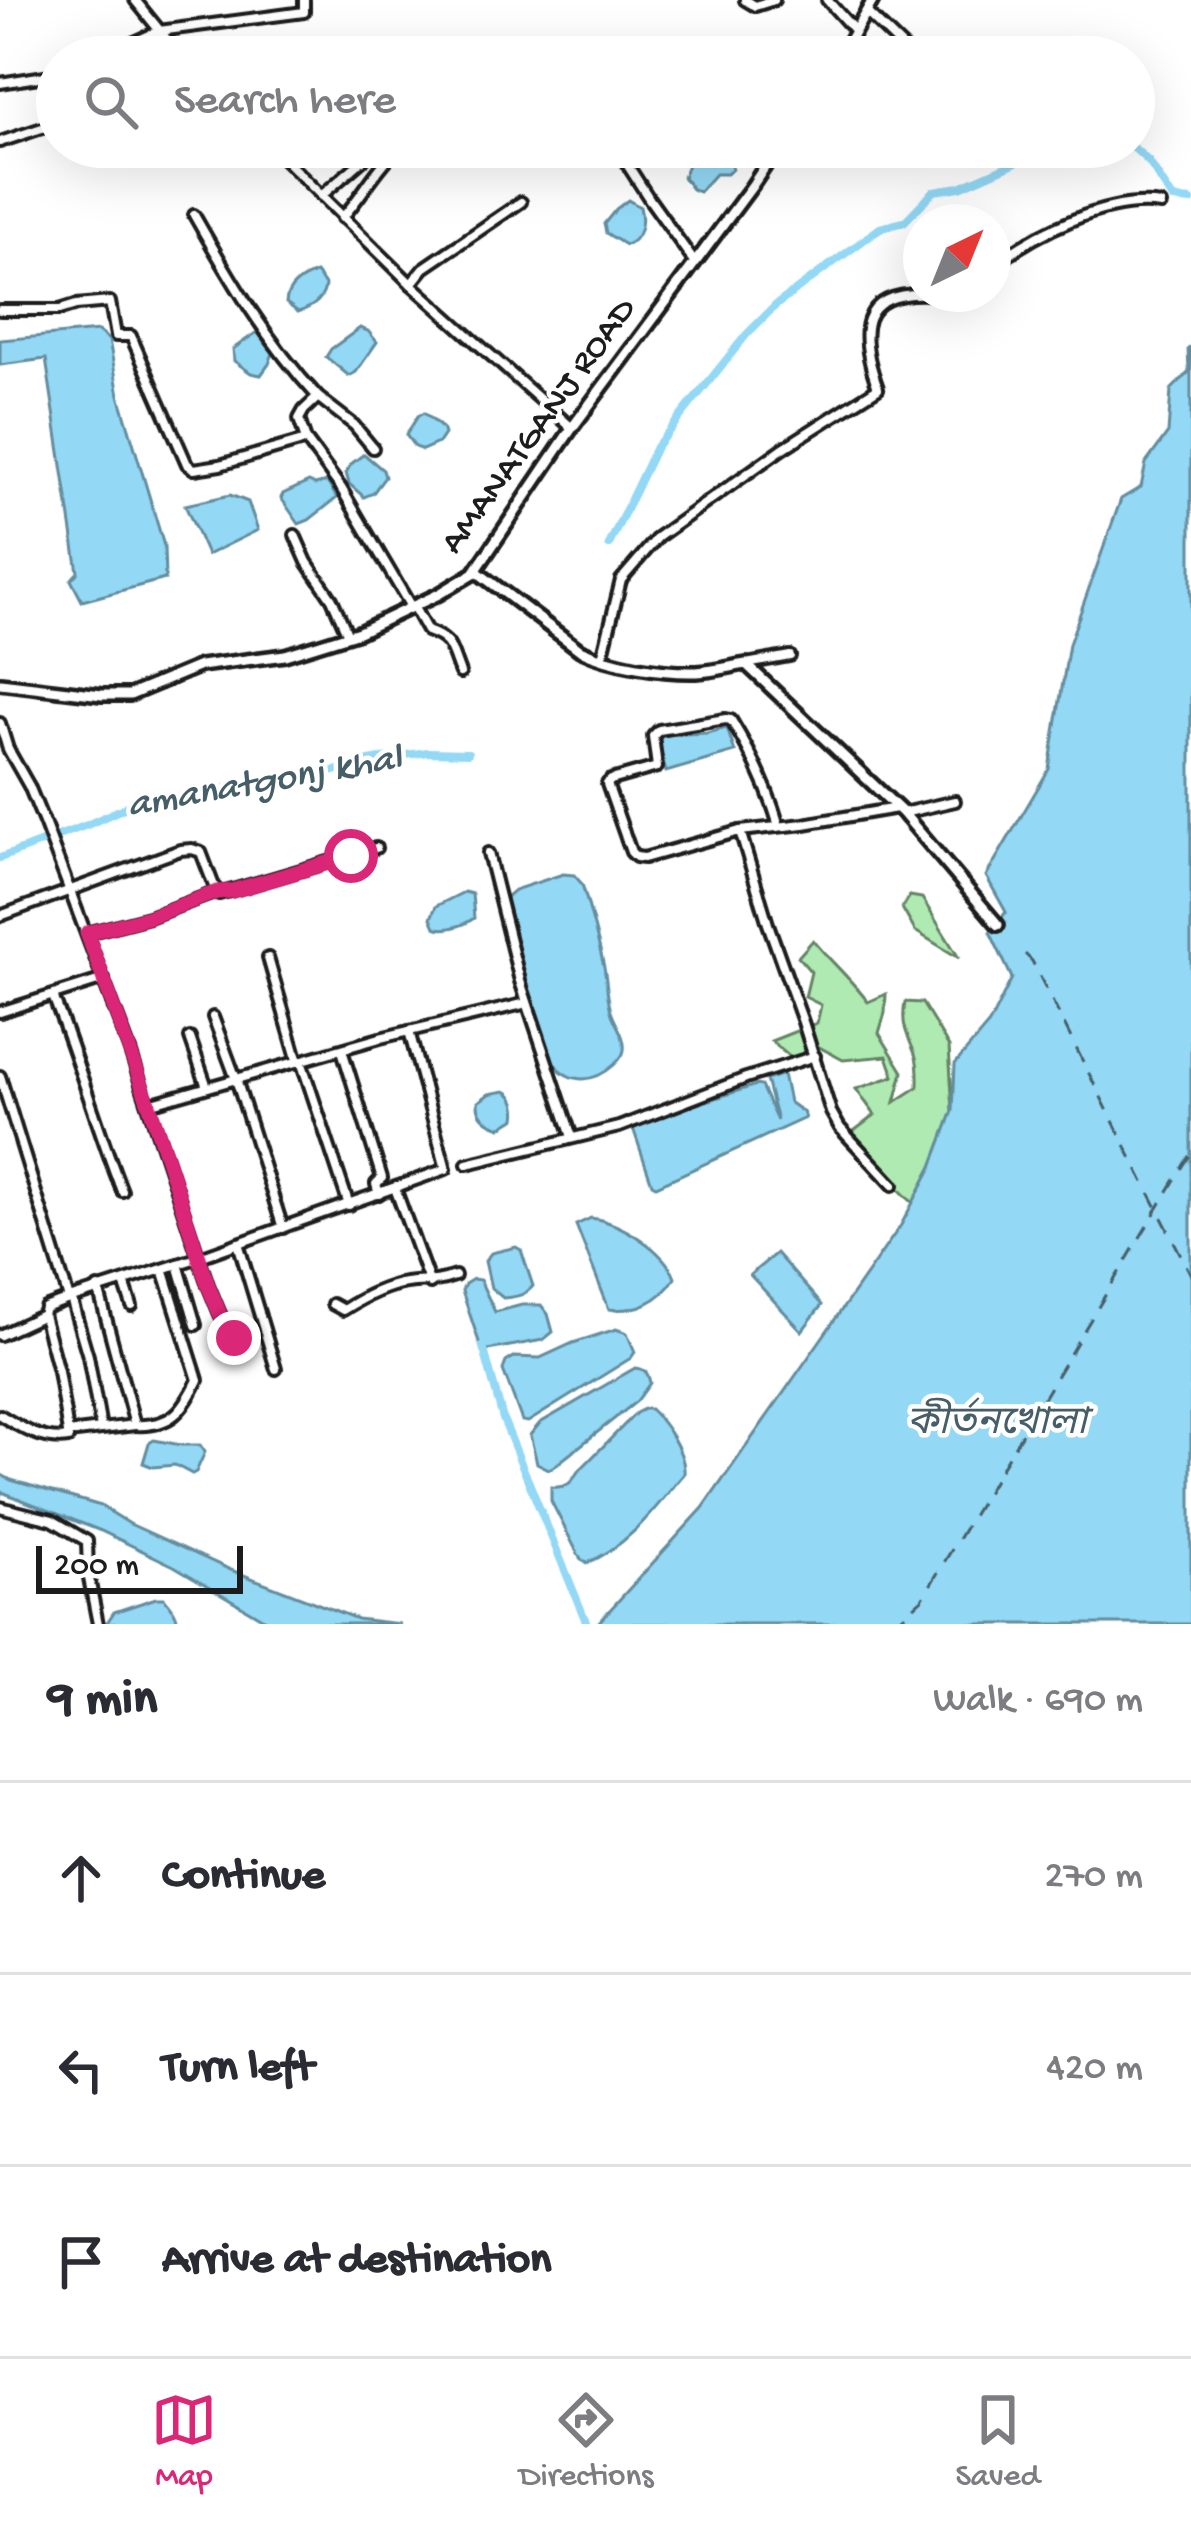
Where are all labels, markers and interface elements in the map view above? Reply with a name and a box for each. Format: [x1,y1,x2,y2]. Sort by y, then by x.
search box [36,36,1155,168]
icon: search [78,69,144,135]
text: Search here [174,76,396,129]
north arrow [903,204,1011,312]
street label: AMANATGANJ ROAD [433,290,648,564]
water label: amanatgonj khal [125,737,408,831]
route start [324,829,378,883]
route end [207,1311,261,1365]
water label: কীর্তনখোলা [907,1397,1094,1449]
scale bar [36,1540,243,1593]
text: 200 m [54,1548,139,1586]
text: 9 min [48,1672,157,1732]
text: Walk · 690 m [933,1679,1143,1725]
icon: ahead [48,1845,114,1911]
text: Continue [162,1851,325,1904]
text: 270 m [1045,1855,1143,1901]
icon: left [48,2037,114,2103]
text: Turn left [162,2043,314,2096]
text: 420 m [1046,2047,1143,2093]
icon: arrive [48,2229,114,2295]
text: Arrive at destination [162,2235,551,2288]
tab: Map [151,2387,217,2497]
tab: Directions [519,2387,653,2497]
tab: Saved [955,2387,1040,2497]

